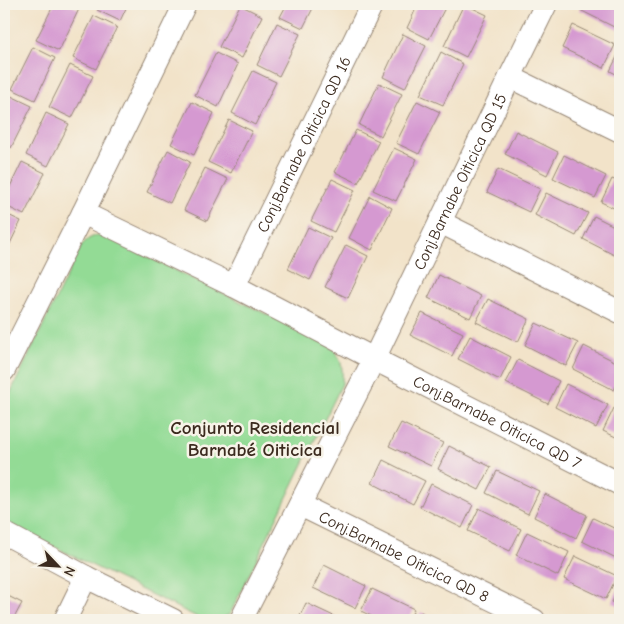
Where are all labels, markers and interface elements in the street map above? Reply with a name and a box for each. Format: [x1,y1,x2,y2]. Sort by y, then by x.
street label: Conj.Barnabe Oiticica QD 16 [254,54,355,235]
street label: Conj.Barnabe Oiticica QD 15 [410,91,511,273]
street label: Conj.Barnabe Oiticica QD 7 [410,372,584,473]
district label: Conjunto Residencial Barnabé Oiticica [170,417,340,461]
street label: Conj.Barnabe Oiticica QD 8 [316,508,492,606]
north arrow [32,542,82,592]
text: N [60,564,79,579]

